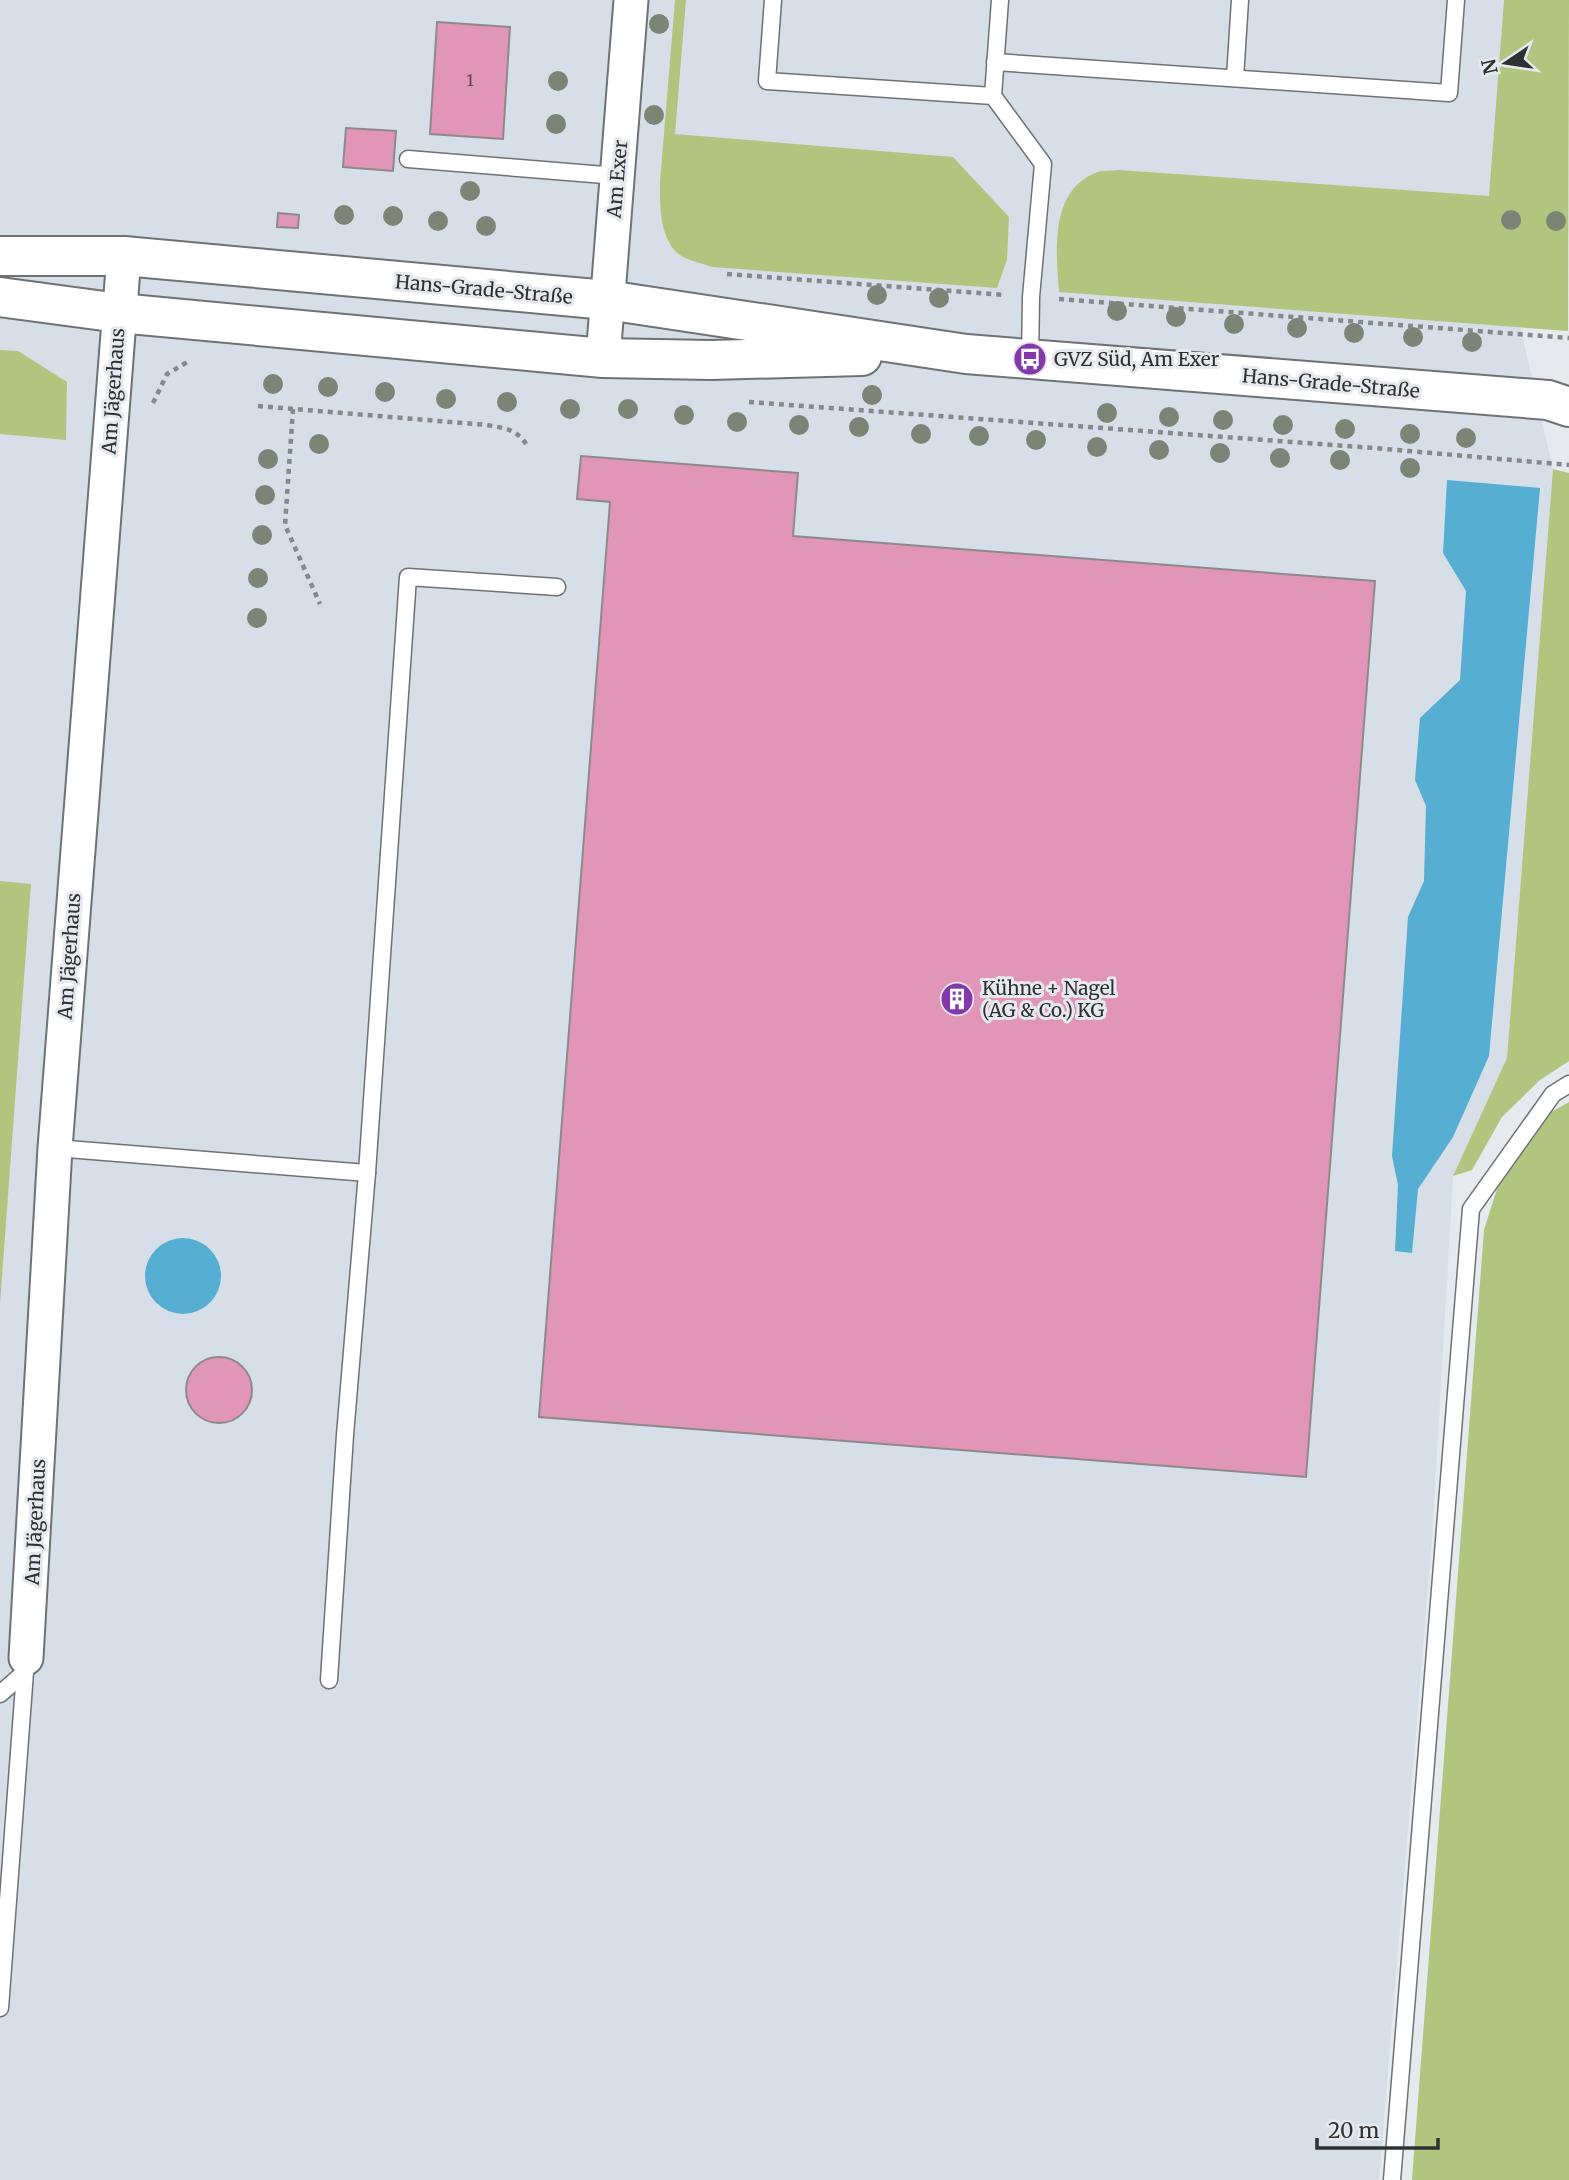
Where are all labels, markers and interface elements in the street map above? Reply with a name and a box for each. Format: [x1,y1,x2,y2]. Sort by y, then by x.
north arrow [1471,28,1541,98]
text: N [1476,57,1503,77]
house number: 1 [466,70,474,90]
street label: Am Exer [602,138,632,220]
street label: Hans-Grade-Straße [394,269,574,309]
street label: Am Jägerhaus [97,327,129,456]
bus stop icon: GVZ Süd, Am Exer [1011,340,1049,378]
place label: GVZ Süd, Am Exer [1054,347,1220,371]
street label: Hans-Grade-Straße [1241,363,1421,403]
street label: Am Jägerhaus [53,892,85,1021]
place label: Kühne + Nagel (AG & Co.) KG [982,976,1116,1022]
building icon: Kühne + Nagel (AG & Co.) KG [938,980,976,1018]
street label: Am Jägerhaus [20,1458,50,1587]
scale bar [1317,2106,1438,2150]
text: 20 m [1328,2117,1380,2144]

